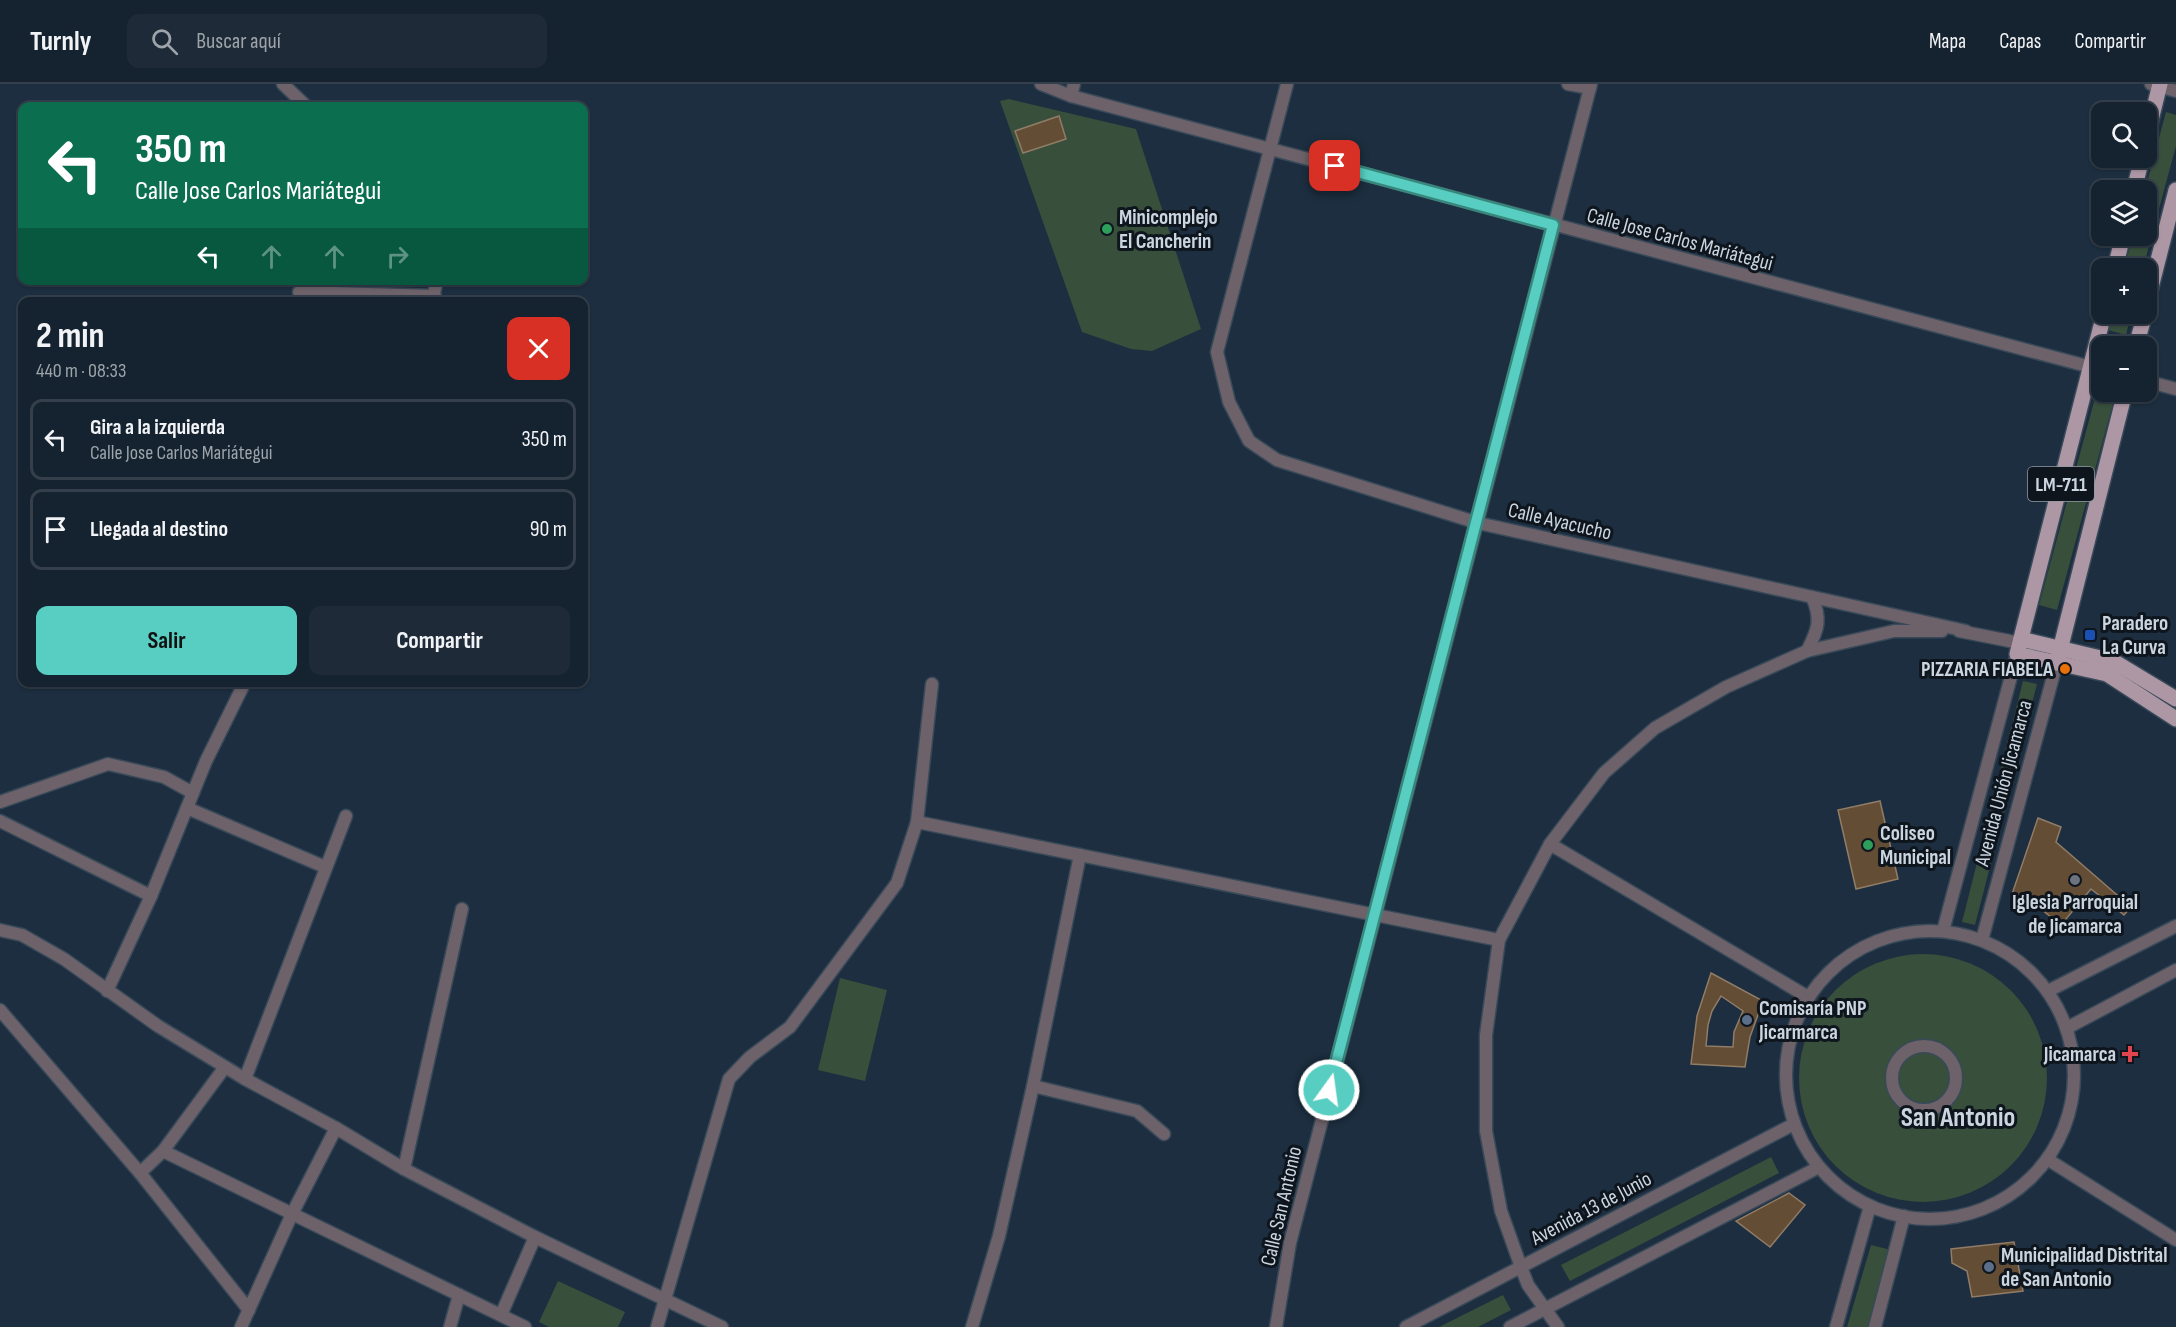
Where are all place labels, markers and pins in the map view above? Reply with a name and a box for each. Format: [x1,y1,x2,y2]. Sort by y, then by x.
pin [1309,140,1360,191]
place label: Minicomplejo El Cancherin [1119,205,1218,254]
marker: Minicomplejo El Cancherin [1100,222,1114,236]
place label: Paradero La Curva [2102,611,2168,660]
marker: Paradero La Curva [2083,628,2097,642]
place label: PIZZARIA FIABELA [1921,657,2054,682]
marker: PIZZARIA FIABELA [2058,662,2072,676]
place label: Coliseo Municipal [1880,821,1951,870]
marker: Coliseo Municipal [1861,838,1875,852]
marker: Iglesia Parroquial de Jicamarca [2068,873,2082,887]
place label: Iglesia Parroquial de Jicamarca [2012,890,2138,939]
place label: Comisaría PNP Jicarmarca [1758,996,1866,1045]
marker: Comisaría PNP Jicarmarca [1740,1013,1754,1027]
place label: Jicamarca [2043,1042,2116,1067]
marker: Jicamarca [2121,1045,2139,1063]
place label: Municipalidad Distrital de San Antonio [2001,1243,2167,1292]
marker: Municipalidad Distrital de San Antonio [1982,1260,1996,1274]

